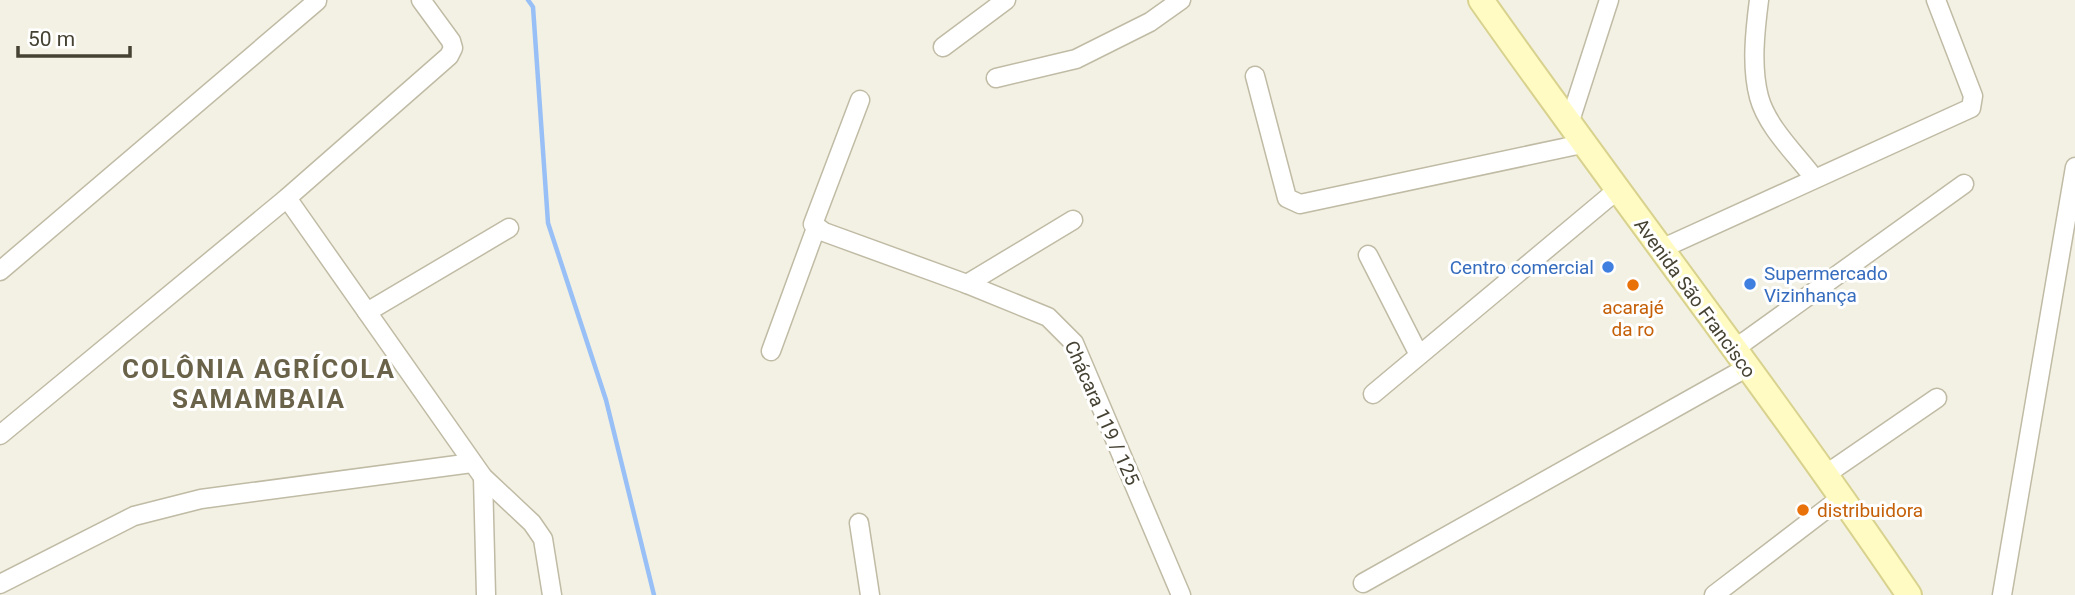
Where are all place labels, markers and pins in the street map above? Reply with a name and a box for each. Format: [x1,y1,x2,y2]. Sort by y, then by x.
place label: Centro comercial [1450,256,1594,279]
marker: Centro comercial [1600,259,1616,275]
place label: Supermercado Vizinhança [1764,262,1888,307]
marker: Supermercado Vizinhança [1742,276,1758,292]
marker: acarajé da ro [1625,277,1641,293]
place label: acarajé da ro [1602,296,1664,341]
place label: distribuidora [1817,499,1923,522]
marker: distribuidora [1795,502,1811,518]

